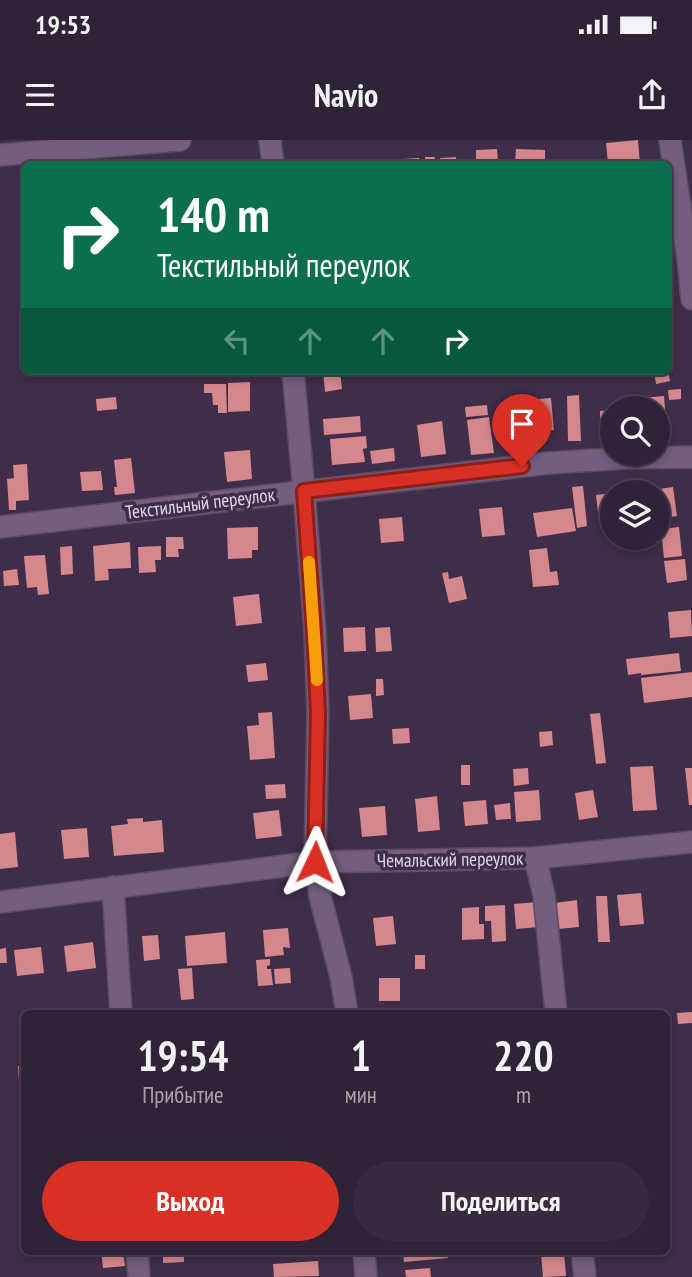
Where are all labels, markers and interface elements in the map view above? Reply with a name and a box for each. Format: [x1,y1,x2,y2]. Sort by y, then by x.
text: 19:53 [35,8,91,41]
text: Navio [314,74,378,116]
icon: menu [21,76,59,114]
icon: share [633,76,671,114]
text: 140 m [157,182,270,246]
icon: right [42,189,133,280]
text: Текстильный переулок [157,244,410,286]
icon: left [218,322,256,360]
icon: ahead [291,322,329,360]
icon: ahead [364,322,402,360]
icon: right [437,322,475,360]
pin [492,394,552,466]
map controls [600,396,670,550]
button: search [600,396,670,466]
icon: arrive [503,405,541,443]
button: layers [600,480,670,550]
street label: Текстильный переулок [124,482,277,524]
position arrow [278,825,352,899]
street label: Чемальский переулок [377,846,524,872]
text: 19:54 [137,1028,228,1083]
text: 1 [351,1028,371,1083]
text: 220 [493,1028,554,1083]
text: Прибытие [142,1080,224,1109]
text: мин [345,1080,377,1109]
text: m [516,1080,531,1109]
button: Выход [42,1161,339,1241]
button: Поделиться [353,1161,649,1241]

